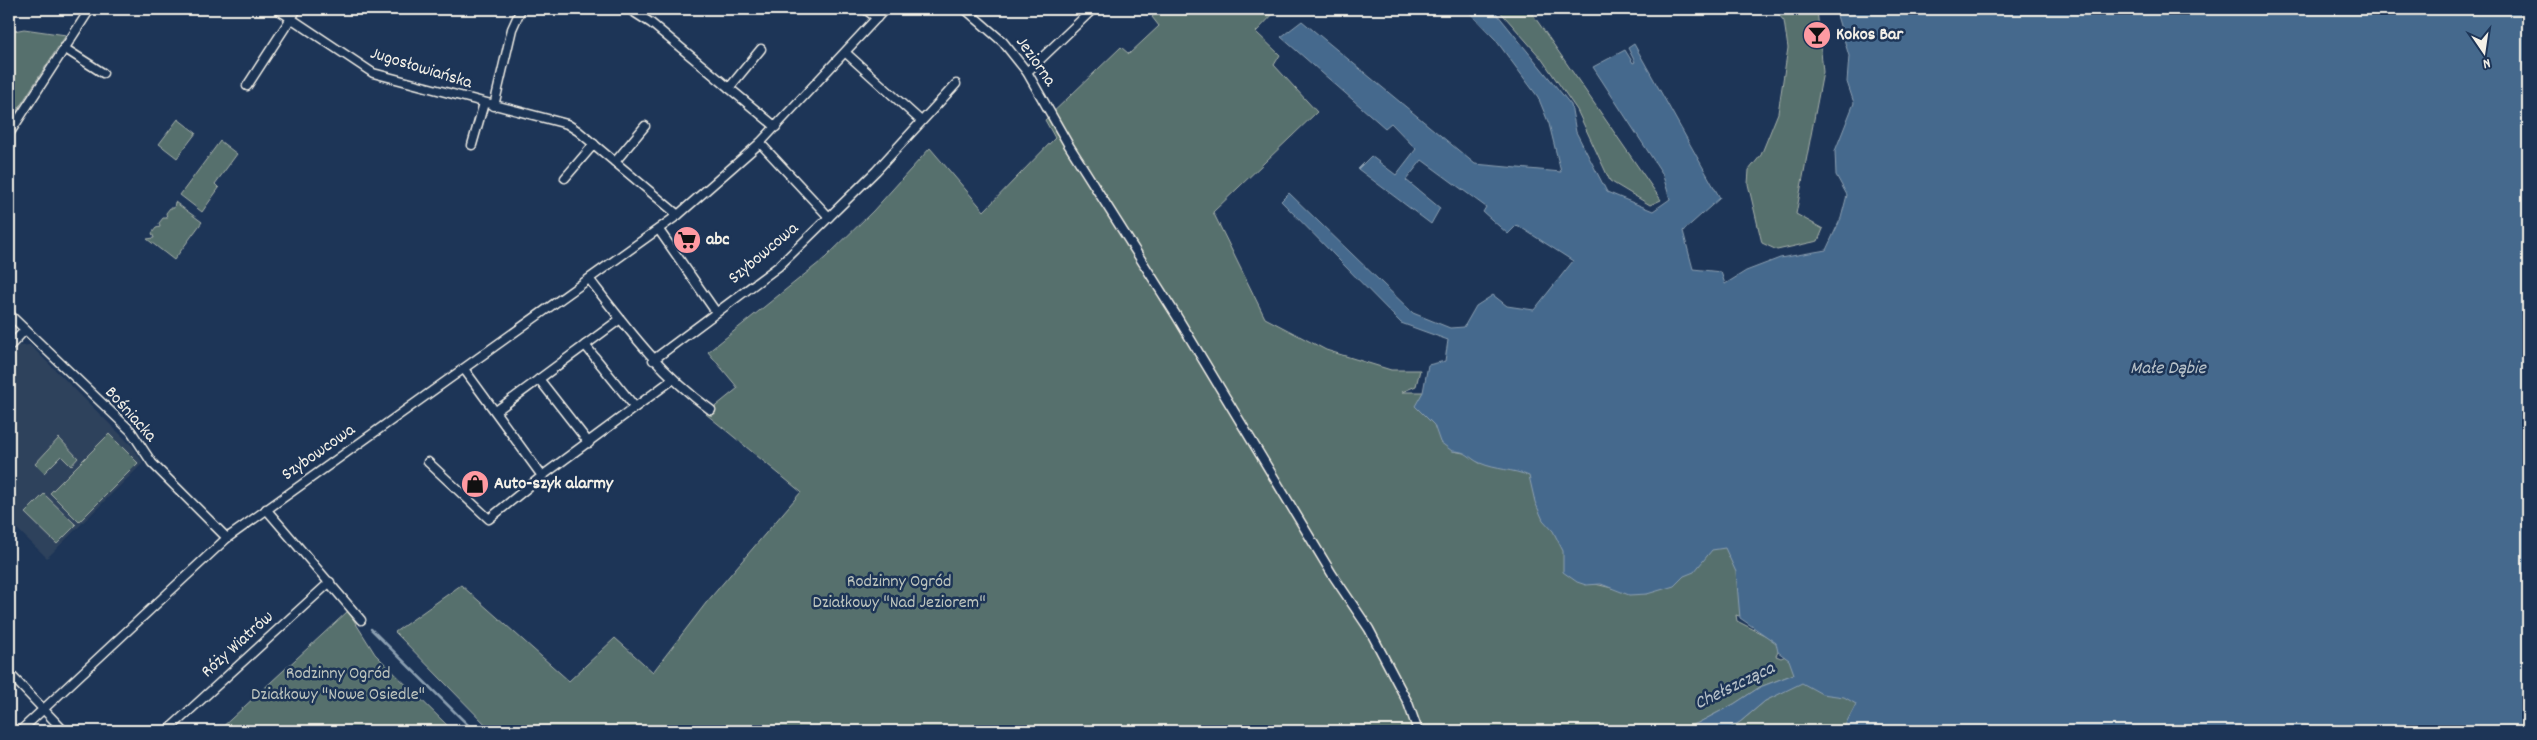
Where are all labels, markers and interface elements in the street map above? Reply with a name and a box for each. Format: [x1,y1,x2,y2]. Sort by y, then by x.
bar icon: Kokos Bar [1802,20,1832,50]
place label: Kokos Bar [1836,23,1903,48]
north arrow [2460,28,2510,78]
street label: Jeziorna [1009,32,1062,93]
street label: Jugosłowiańska [367,42,476,97]
text: N [2481,52,2492,73]
street label: Szybowcowa [724,217,805,291]
supermarket icon: abc [672,225,702,255]
place label: abc [706,228,729,253]
water label: Małe Dąbie [2130,356,2208,383]
street label: Bośniacka [98,382,162,449]
street label: Szybowcowa [277,418,361,488]
shop icon: Auto-szyk alarmy [460,469,490,499]
place label: Auto-szyk alarmy [494,472,614,497]
park label: Rodzinny Ogród Działkowy "Nad Jeziorem" [812,570,986,616]
street label: Róży Wiatrów [196,606,280,684]
water label: Chełszcząca [1690,655,1781,718]
park label: Rodzinny Ogród Działkowy "Nowe Osiedle" [251,662,425,708]

